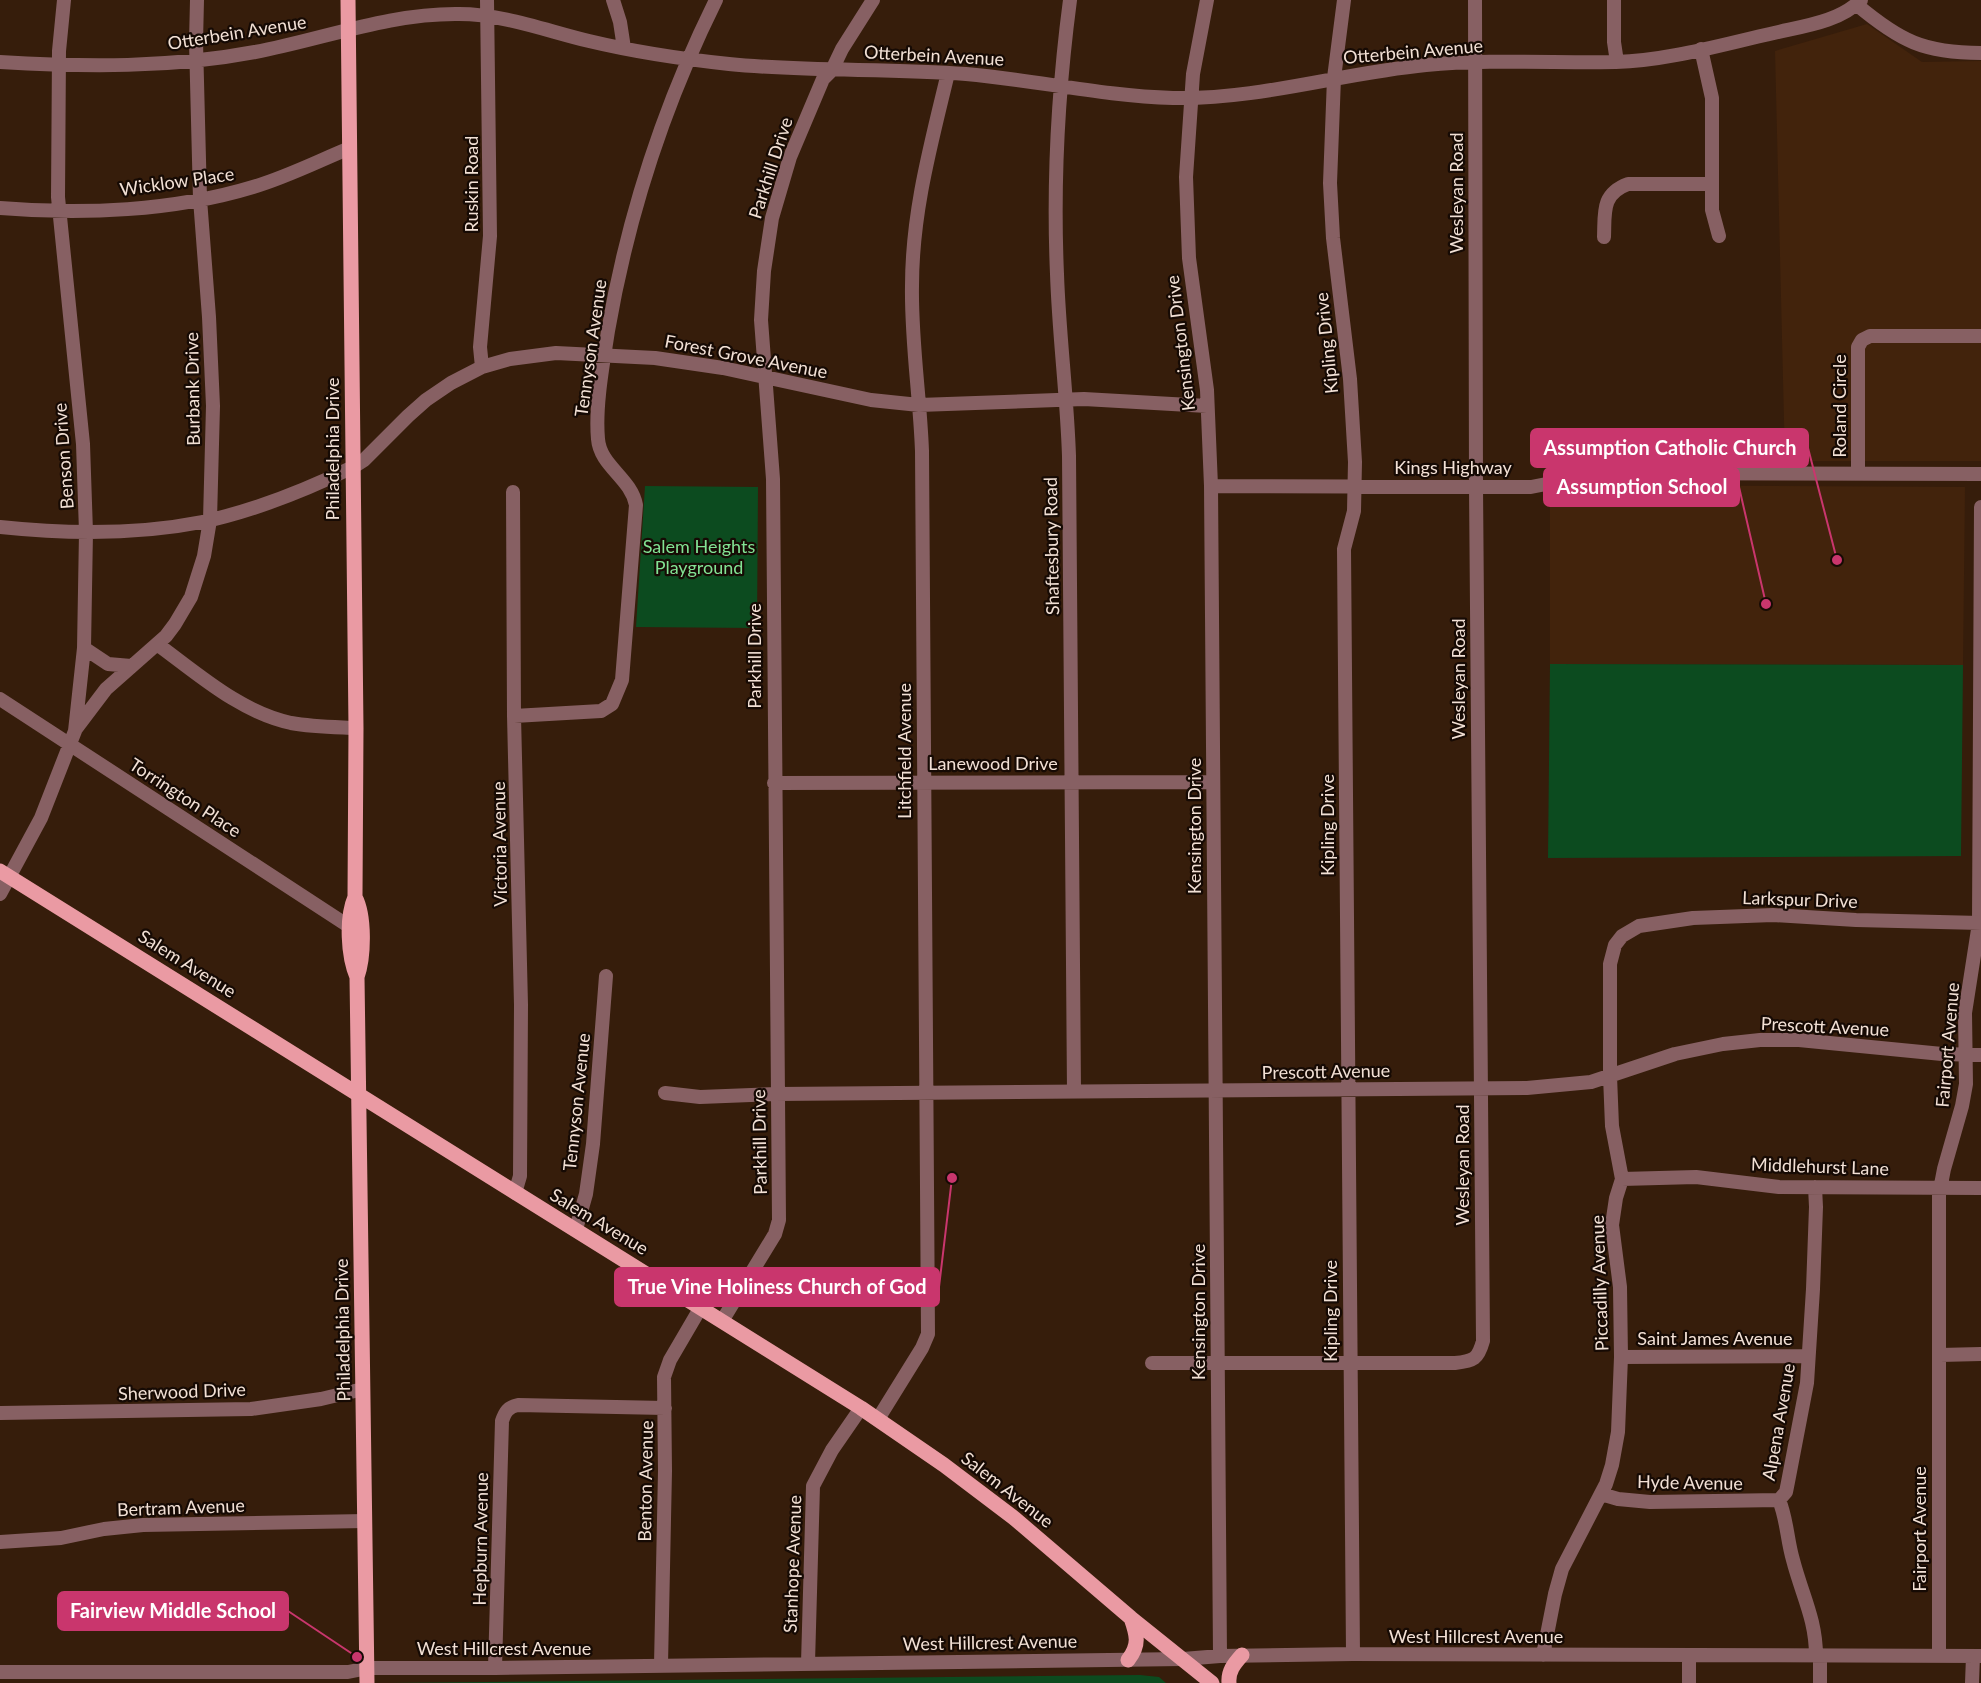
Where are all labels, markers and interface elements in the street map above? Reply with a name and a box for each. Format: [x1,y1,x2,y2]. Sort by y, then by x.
street label: Otterbein Avenue [166,10,308,54]
street label: Otterbein Avenue [1342,34,1484,68]
street label: Otterbein Avenue [863,40,1005,70]
street label: Parkhill Drive [743,114,797,221]
street label: Wesleyan Road [1445,132,1467,254]
street label: Ruskin Road [460,136,482,232]
street label: Wicklow Place [118,162,235,200]
street label: Kensington Drive [1161,274,1199,412]
street label: Tennyson Avenue [569,278,611,418]
street label: Kipling Drive [1310,291,1342,395]
street label: Forest Grove Avenue [663,329,829,383]
street label: Burbank Drive [180,332,204,446]
street label: Roland Circle [1828,354,1850,458]
street label: Philadelphia Drive [321,377,343,521]
street label: Benson Drive [48,402,78,510]
callout: Assumption Catholic Church [1531,429,1808,467]
text: Assumption Catholic Church [1542,435,1797,459]
street label: Kings Highway [1394,456,1512,478]
callout: Assumption School [1544,468,1739,506]
text: Assumption School [1555,474,1728,498]
street label: Shaftesbury Road [1039,477,1063,615]
park label: Salem Heights Playground [643,535,755,578]
street label: Parkhill Drive [743,603,765,709]
street label: Wesleyan Road [1447,618,1469,740]
street label: Litchfield Avenue [893,683,915,819]
street label: Lanewood Drive [928,752,1058,774]
street label: Torrington Place [126,753,245,841]
street label: Kensington Drive [1183,758,1205,894]
street label: Kipling Drive [1316,774,1338,876]
street label: Victoria Avenue [487,781,511,907]
street label: Larkspur Drive [1742,886,1858,912]
street label: Salem Avenue [135,924,240,1002]
street label: Fairport Avenue [1931,981,1963,1108]
street label: Prescott Avenue [1760,1012,1890,1040]
street label: Tennyson Avenue [558,1032,594,1172]
street label: Prescott Avenue [1262,1059,1390,1083]
street label: Parkhill Drive [747,1089,771,1195]
street label: Wesleyan Road [1451,1104,1473,1226]
street label: Middlehurst Lane [1751,1153,1889,1179]
street label: Salem Avenue [546,1183,653,1259]
street label: Piccadilly Avenue [1586,1214,1612,1352]
street label: Kensington Drive [1187,1244,1209,1380]
street label: Philadelphia Drive [330,1258,354,1402]
street label: Kipling Drive [1319,1260,1341,1362]
callout: True Vine Holiness Church of God [615,1268,939,1306]
text: True Vine Holiness Church of God [627,1274,927,1298]
street label: Saint James Avenue [1637,1327,1793,1349]
street label: Alpena Avenue [1757,1362,1799,1482]
street label: Sherwood Drive [118,1378,246,1404]
street label: Benton Avenue [633,1420,657,1542]
street label: Salem Avenue [957,1446,1058,1532]
street label: Fairport Avenue [1908,1466,1930,1592]
street label: Hyde Avenue [1637,1470,1743,1494]
street label: Hepburn Avenue [468,1472,492,1606]
street label: Bertram Avenue [117,1494,245,1520]
street label: Stanhope Avenue [779,1494,805,1633]
callout: Fairview Middle School [58,1592,288,1630]
text: Fairview Middle School [70,1598,276,1622]
street label: West Hillcrest Avenue [1389,1625,1563,1647]
street label: West Hillcrest Avenue [903,1629,1077,1655]
street label: West Hillcrest Avenue [417,1637,591,1659]

